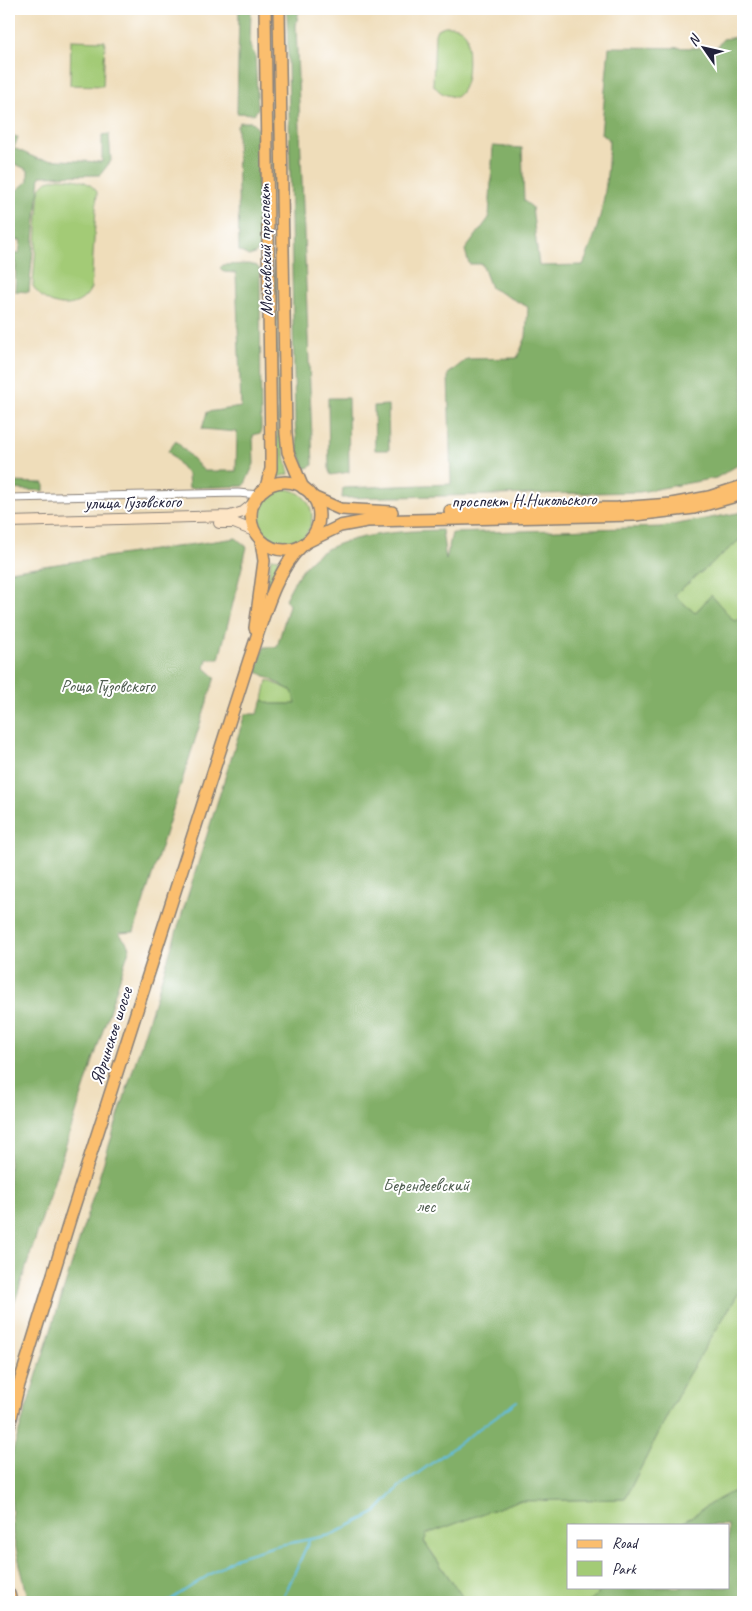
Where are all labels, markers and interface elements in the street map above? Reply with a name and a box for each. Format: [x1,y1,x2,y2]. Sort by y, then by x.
north arrow [680,22,730,72]
text: N [684,31,704,49]
street label: Московский проспект [253,183,277,316]
street label: проспект Н.Никольского [451,488,598,512]
street label: улица Гузовского [84,490,183,514]
park label: Роща Гузовского [61,675,157,698]
street label: Ядринское шоссе [85,983,137,1088]
park label: Берендеевский лес [383,1174,471,1217]
legend [567,1524,730,1588]
text: Road [612,1534,639,1553]
text: Park [612,1560,637,1579]

